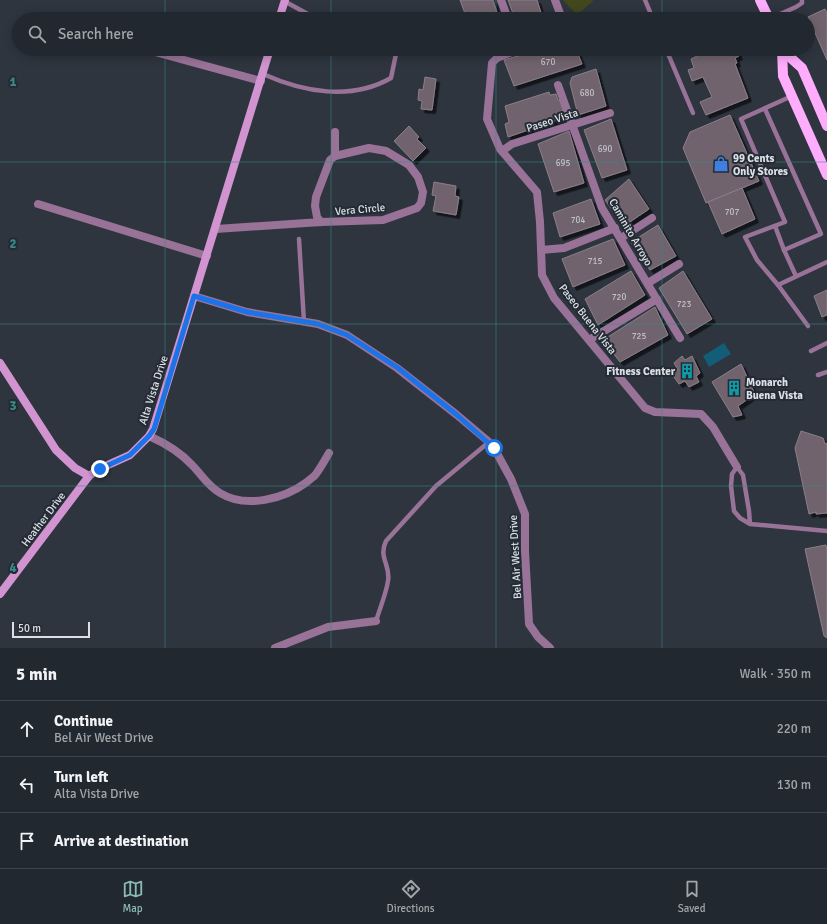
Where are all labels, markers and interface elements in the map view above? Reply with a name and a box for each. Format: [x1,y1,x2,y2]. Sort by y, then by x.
search box [12,12,815,56]
icon: search [26,23,48,45]
text: Search here [58,25,134,43]
house number: 670 [541,57,555,68]
text: 1 [9,74,17,90]
house number: 680 [580,88,594,99]
street label: Paseo Vista [525,106,580,135]
house number: 690 [598,144,612,155]
place label: 99 Cents Only Stores [733,152,788,178]
shop icon: 99 Cents Only Stores [712,155,730,173]
house number: 695 [556,158,570,169]
street label: Caminito Arroyo [606,196,655,268]
street label: Vera Circle [334,201,386,218]
house number: 707 [725,207,739,218]
house number: 704 [571,215,585,226]
text: 2 [9,236,17,252]
house number: 715 [588,256,602,267]
street label: Paseo Buena Vista [556,282,619,357]
house number: 720 [612,292,626,303]
house number: 723 [677,299,691,310]
house number: 725 [632,331,646,342]
street label: Alta Vista Drive [136,354,171,426]
building icon: Fitness Center [678,362,696,380]
place label: Fitness Center [606,365,676,378]
place label: Monarch Buena Vista [746,376,803,402]
building icon: Monarch Buena Vista [725,379,743,397]
text: 3 [9,398,17,414]
route start [485,439,503,457]
route end [91,460,109,478]
street label: Heather Drive [19,490,68,549]
street label: Bel Air West Drive [507,515,524,599]
text: 4 [9,560,17,576]
scale bar [12,620,90,639]
text: 50 m [18,622,41,635]
text: 5 min [16,664,57,685]
text: Walk · 350 m [740,666,811,682]
text: Continue [54,712,113,730]
icon: ahead [16,718,38,740]
text: 220 m [777,721,811,737]
text: Bel Air West Drive [54,730,153,746]
text: Turn left [54,768,108,786]
icon: left [16,774,38,796]
text: 130 m [777,777,811,793]
text: Alta Vista Drive [54,786,139,802]
icon: arrive [16,830,38,852]
text: Arrive at destination [54,832,189,850]
tab: Map [122,878,144,915]
tab: Directions [387,878,435,915]
tab: Saved [678,878,705,915]

